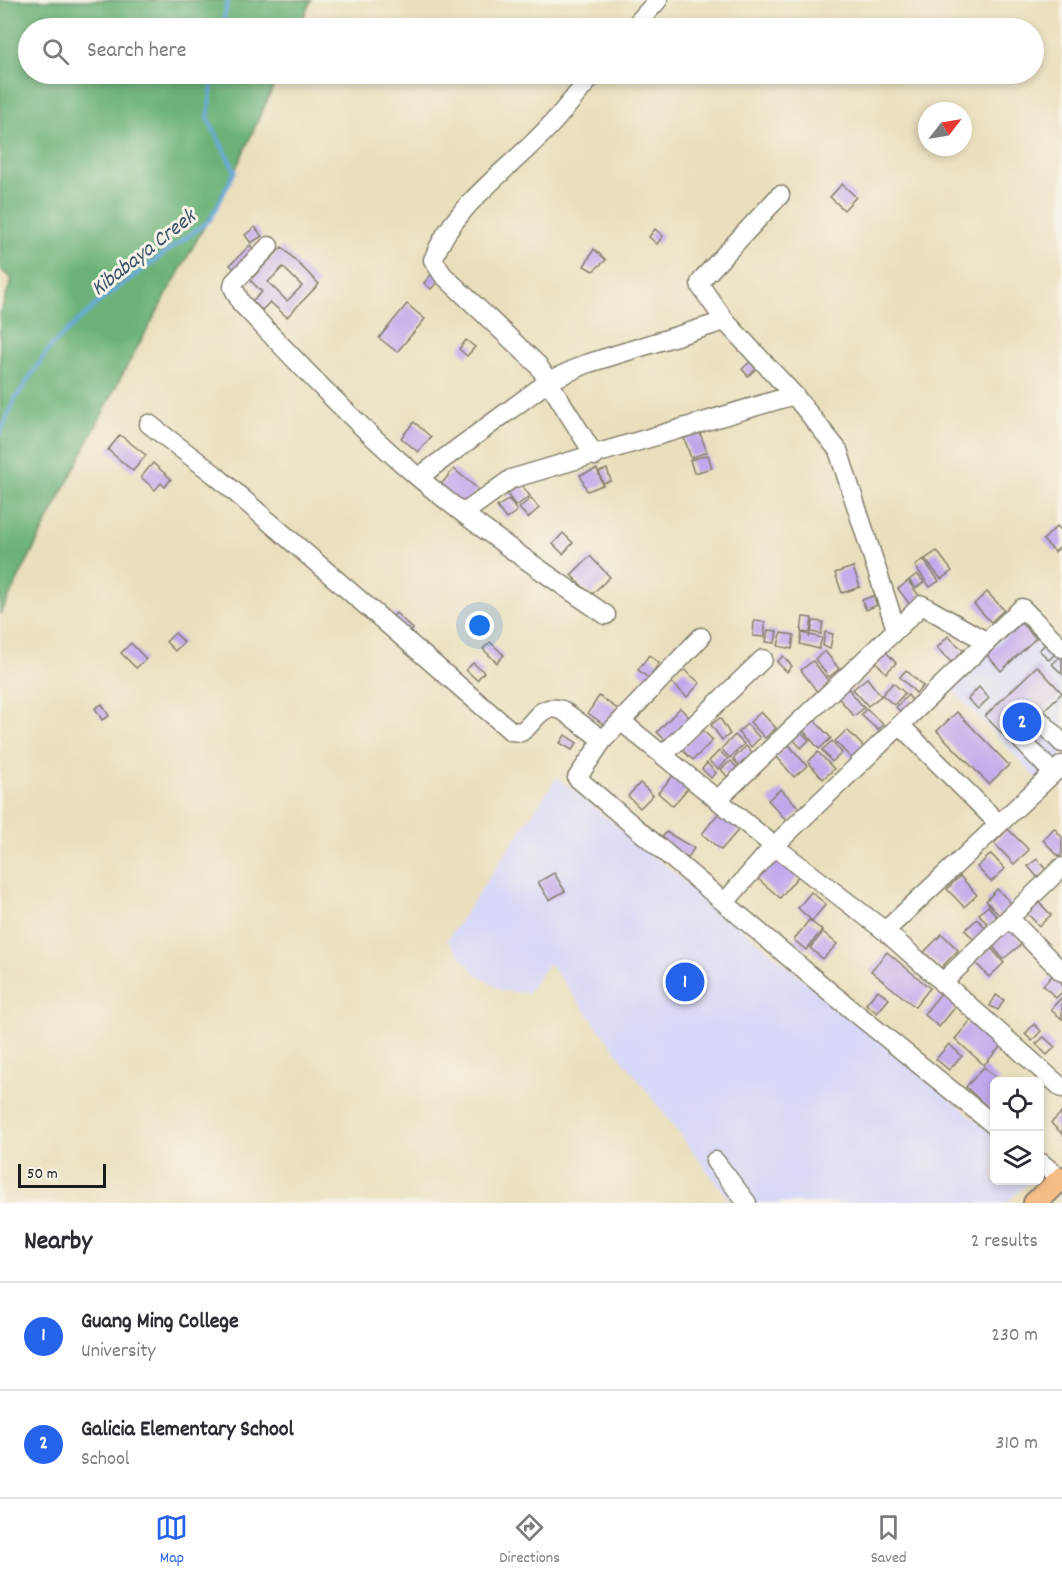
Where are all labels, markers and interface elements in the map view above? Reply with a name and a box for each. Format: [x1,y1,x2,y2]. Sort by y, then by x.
search box [18,18,1044,84]
icon: search [39,35,72,68]
text: Search here [87,36,186,67]
north arrow [918,102,972,156]
water label: Kibabaya Creek [85,202,205,305]
your location [465,611,494,640]
pin: 2 [1002,700,1042,744]
pin: 1 [666,960,704,1004]
map controls [990,1077,1044,1185]
button: locate [990,1077,1044,1131]
button: layers [990,1131,1044,1185]
scale bar [18,1161,106,1188]
text: 50 m [27,1163,58,1186]
text: Nearby [24,1224,92,1261]
text: 2 results [971,1228,1038,1256]
text: Guang Ming College [81,1307,239,1338]
text: 1 [41,1322,46,1350]
text: 230 m [991,1322,1038,1350]
text: University [81,1338,156,1366]
text: Galicia Elementary School [81,1415,294,1446]
text: 2 [39,1430,48,1458]
text: 310 m [996,1430,1038,1458]
text: School [81,1446,130,1474]
tab: Map [155,1511,188,1570]
tab: Directions [499,1511,560,1570]
tab: Saved [871,1511,907,1570]

